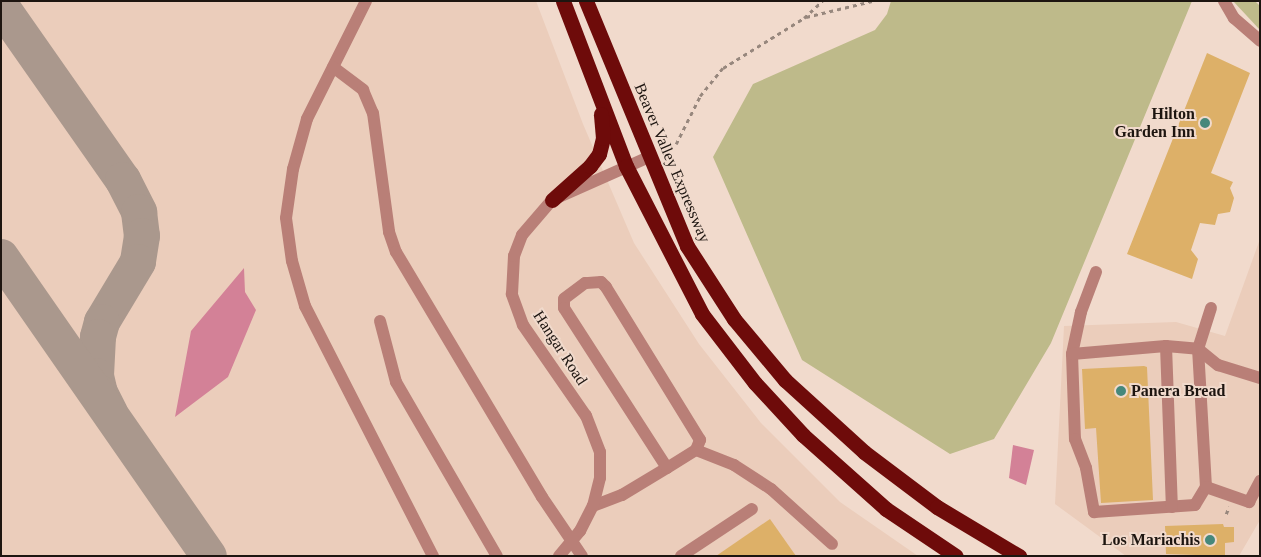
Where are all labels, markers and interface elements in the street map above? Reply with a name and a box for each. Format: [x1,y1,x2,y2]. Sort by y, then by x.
street label: Beaver Valley Expressway [630,80,714,246]
place label: Hilton Garden Inn [1115,104,1195,142]
marker: Hilton Garden Inn [1199,117,1211,129]
street label: Hangar Road [529,307,591,389]
place label: Panera Bread [1131,381,1225,401]
marker: Panera Bread [1115,385,1127,397]
place label: Los Mariachis [1102,530,1200,550]
marker: Los Mariachis [1204,534,1216,546]

